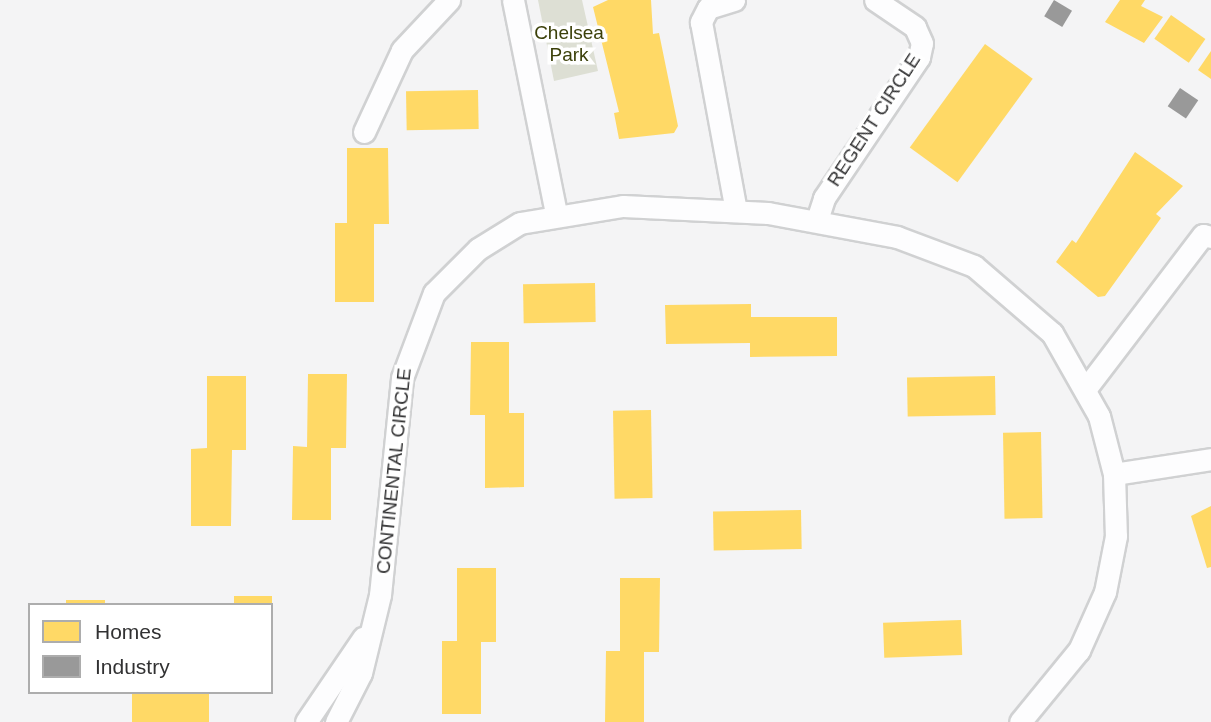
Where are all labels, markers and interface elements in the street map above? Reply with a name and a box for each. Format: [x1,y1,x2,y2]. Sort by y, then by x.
park label: Chelsea Park [534,22,604,66]
street label: REGENT CIRCLE [822,49,926,191]
street label: CONTINENTAL CIRCLE [372,367,416,575]
legend [28,603,273,694]
text: Homes [95,620,162,643]
text: Industry [95,655,170,678]

